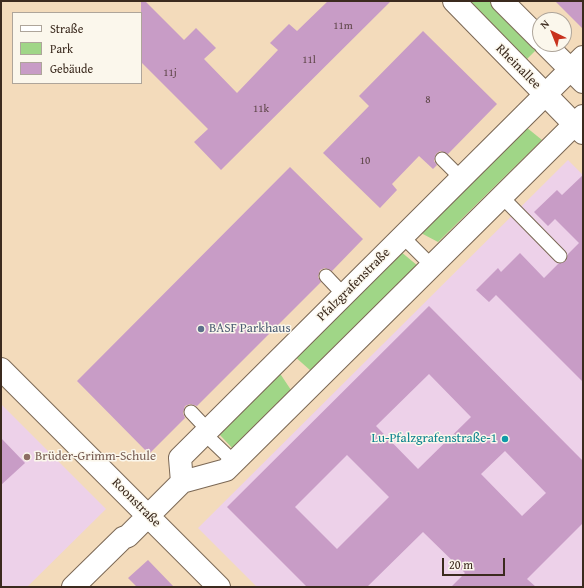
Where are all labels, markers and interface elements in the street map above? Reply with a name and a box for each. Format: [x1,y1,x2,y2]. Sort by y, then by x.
legend [12,12,142,84]
north arrow [532,12,572,52]
text: N [536,16,553,32]
house number: 11m [333,19,353,33]
text: Straße [50,20,83,37]
text: Park [50,40,73,57]
street label: Rheinallee [492,41,544,93]
house number: 11l [302,53,316,67]
text: Gebäude [50,60,93,77]
house number: 11j [163,66,177,80]
house number: 8 [425,93,431,107]
house number: 11k [253,102,269,116]
house number: 10 [360,154,370,168]
street label: Pfalzgrafenstraße [314,245,394,325]
place label: BASF Parkhaus [209,321,291,337]
marker: BASF Parkhaus [196,324,206,334]
place label: Lu-Pfalzgrafenstraße-1 [372,431,497,447]
marker: Lu-Pfalzgrafenstraße-1 [500,434,510,444]
place label: Brüder-Grimm-Schule [35,449,156,465]
marker: Brüder-Grimm-Schule [22,452,32,462]
street label: Roonstraße [108,475,164,531]
scale bar [444,550,507,576]
text: 20 m [449,556,473,573]

